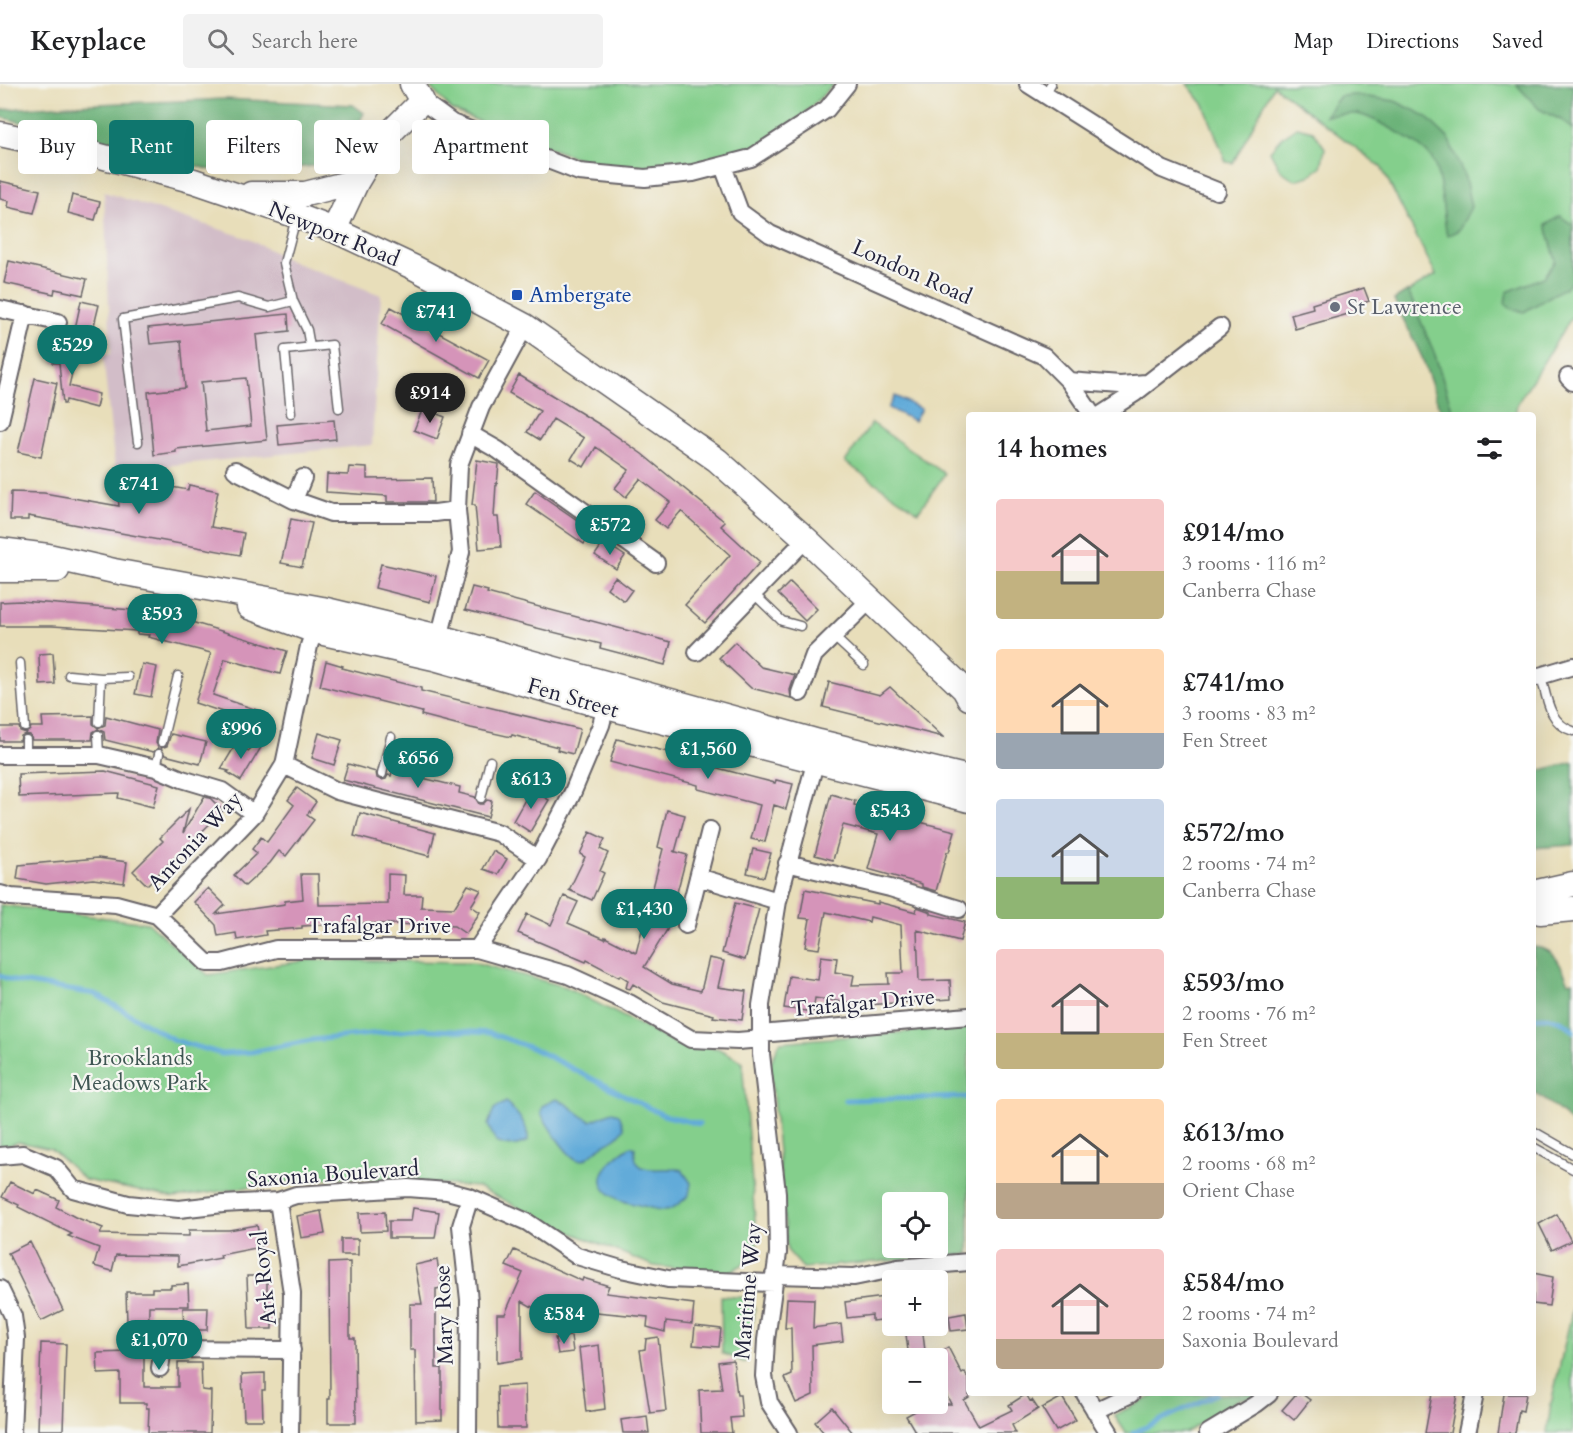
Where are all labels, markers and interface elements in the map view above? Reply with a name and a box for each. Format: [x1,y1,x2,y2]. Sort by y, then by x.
search box [183,14,603,68]
text: Keyplace [30,22,147,60]
icon: search [204,25,237,58]
text: Search here [252,26,358,56]
text: Map [1293,27,1333,56]
text: Directions [1366,27,1459,56]
text: Saved [1492,27,1543,56]
chip: Buy [18,120,97,174]
chip: Rent [109,120,194,174]
chip: Filters [206,120,302,174]
chip: New [314,120,400,174]
chip: Apartment [412,120,549,174]
street label: Newport Road [264,194,404,274]
street label: London Road [847,232,977,312]
place label: Ambergate [529,280,632,310]
marker: Ambergate [510,288,524,302]
pin: £741 [400,292,472,343]
place label: St Lawrence [1347,292,1462,322]
text: £741 [415,298,457,325]
marker: St Lawrence [1328,300,1342,314]
pin: £529 [36,325,108,376]
text: £529 [51,331,93,358]
pin: £914 [394,373,466,424]
text: £914 [409,379,451,406]
text: 14 homes [996,431,1107,466]
icon: filters [1473,432,1506,465]
pin: £741 [103,464,175,515]
text: £741 [118,470,160,497]
pin: £572 [574,505,646,556]
text: £572 [589,511,631,538]
text: £914/mo [1182,515,1284,550]
icon: home [1044,523,1116,595]
text: 3 rooms · 116 m² [1182,550,1326,577]
text: Canberra Chase [1182,577,1316,604]
pin: £593 [126,594,198,645]
text: £593 [141,600,183,627]
text: £741/mo [1182,665,1284,700]
street label: Fen Street [524,671,622,725]
icon: home [1044,673,1116,745]
text: 3 rooms · 83 m² [1182,700,1315,727]
pin: £996 [205,709,277,760]
text: £996 [220,715,262,742]
text: Fen Street [1182,727,1267,754]
pin: £1,560 [659,729,757,780]
text: £1,560 [679,735,737,762]
pin: £656 [382,738,454,789]
text: £656 [397,744,439,771]
pin: £613 [495,759,567,810]
text: £613 [510,765,552,792]
street label: Antonia Way [141,784,249,898]
pin: £543 [854,791,926,842]
text: £543 [869,797,911,824]
text: £572/mo [1182,815,1284,850]
icon: home [1044,823,1116,895]
text: 2 rooms · 74 m² [1182,850,1315,877]
text: Canberra Chase [1182,877,1316,904]
pin: £1,430 [595,889,693,940]
text: £1,430 [615,895,673,922]
street label: Trafalgar Drive [307,911,451,941]
text: £593/mo [1182,965,1284,1000]
icon: home [1044,973,1116,1045]
street label: Trafalgar Drive [790,982,936,1024]
text: 2 rooms · 76 m² [1182,1000,1315,1027]
text: Fen Street [1182,1027,1267,1054]
park label: Brooklands Meadows Park [71,1043,209,1098]
text: £613/mo [1182,1115,1284,1150]
icon: home [1044,1123,1116,1195]
text: 2 rooms · 68 m² [1182,1150,1315,1177]
street label: Saxonia Boulevard [246,1153,420,1195]
text: Orient Chase [1182,1177,1295,1204]
map controls [882,1192,948,1414]
button: locate [882,1192,948,1258]
street label: Maritime Way [727,1221,769,1361]
street label: Ark Royal [244,1229,284,1327]
street label: Mary Rose [427,1264,461,1366]
text: £584/mo [1182,1265,1284,1300]
button: + [882,1270,948,1336]
icon: home [1044,1273,1116,1345]
pin: £584 [528,1294,600,1345]
text: £584 [543,1300,585,1327]
text: 2 rooms · 74 m² [1182,1300,1315,1327]
pin: £1,070 [110,1320,208,1371]
text: £1,070 [130,1326,188,1353]
text: Saxonia Boulevard [1182,1327,1339,1354]
button: − [882,1348,948,1414]

